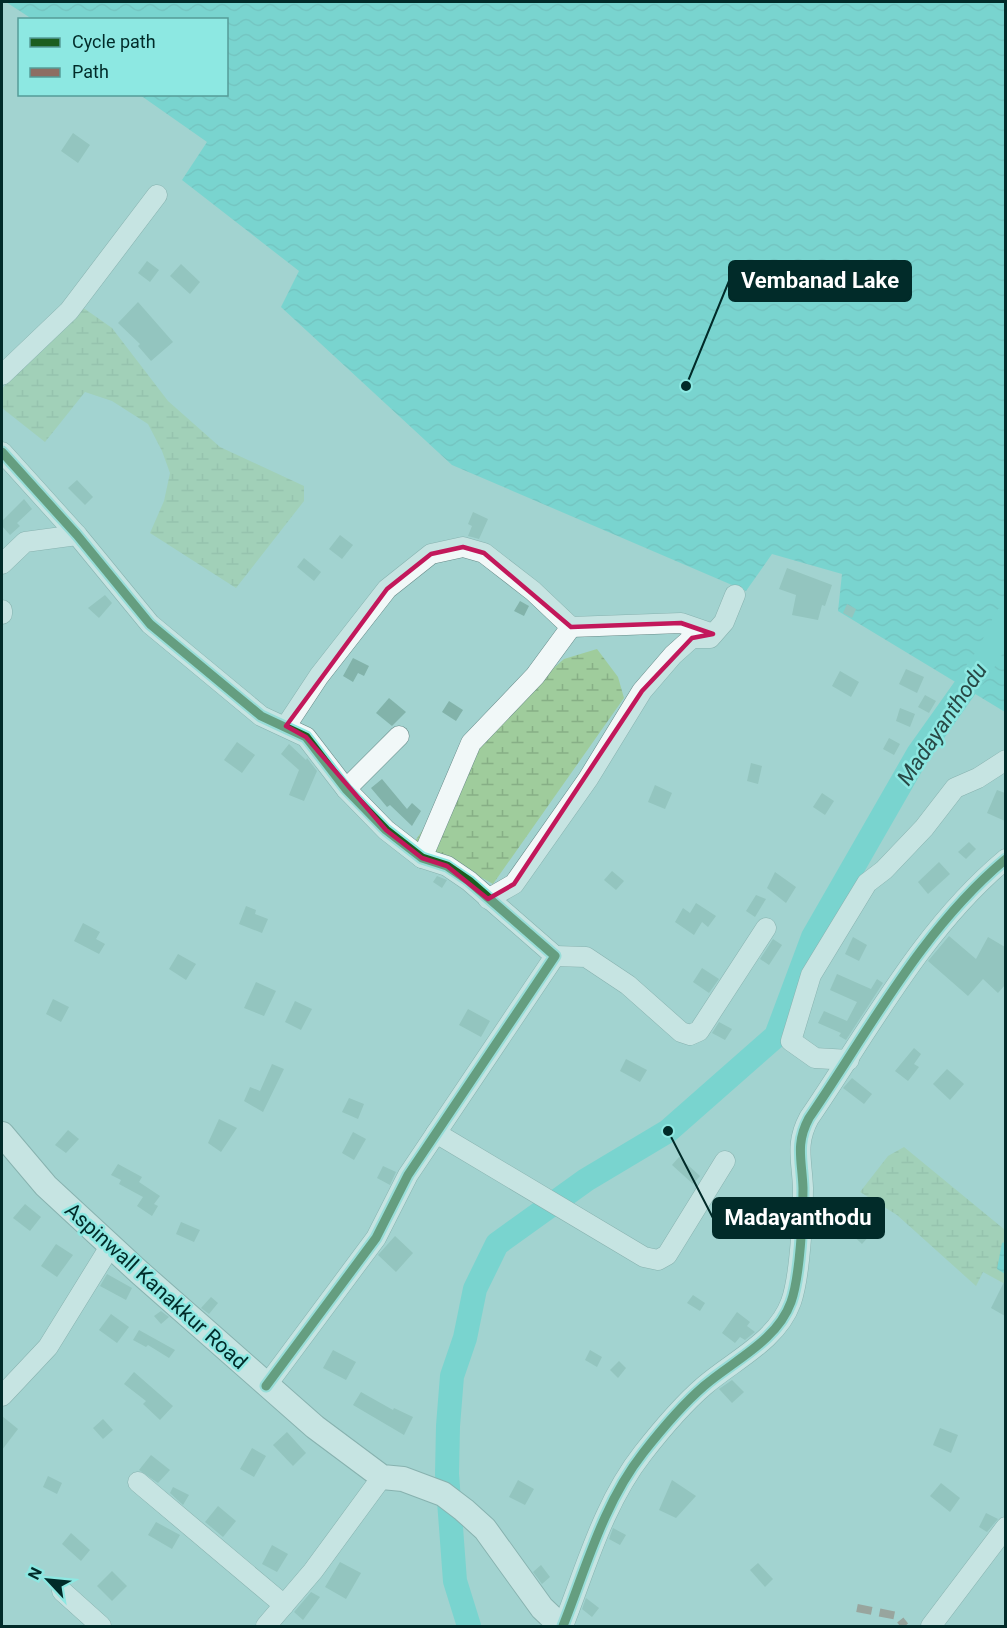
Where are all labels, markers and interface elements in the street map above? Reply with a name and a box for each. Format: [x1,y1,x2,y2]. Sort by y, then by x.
legend [18,18,228,96]
text: Cycle path [72,31,156,52]
text: Path [72,61,109,82]
callout: Vembanad Lake [729,261,911,301]
text: Vembanad Lake [741,268,899,293]
water label: Madayanthodu [892,658,992,790]
street label: Aspinwall Kanakkur Road [60,1198,252,1374]
callout: Madayanthodu [713,1198,884,1238]
text: Madayanthodu [725,1205,871,1230]
north arrow [18,1550,78,1610]
text: N [24,1564,46,1583]

